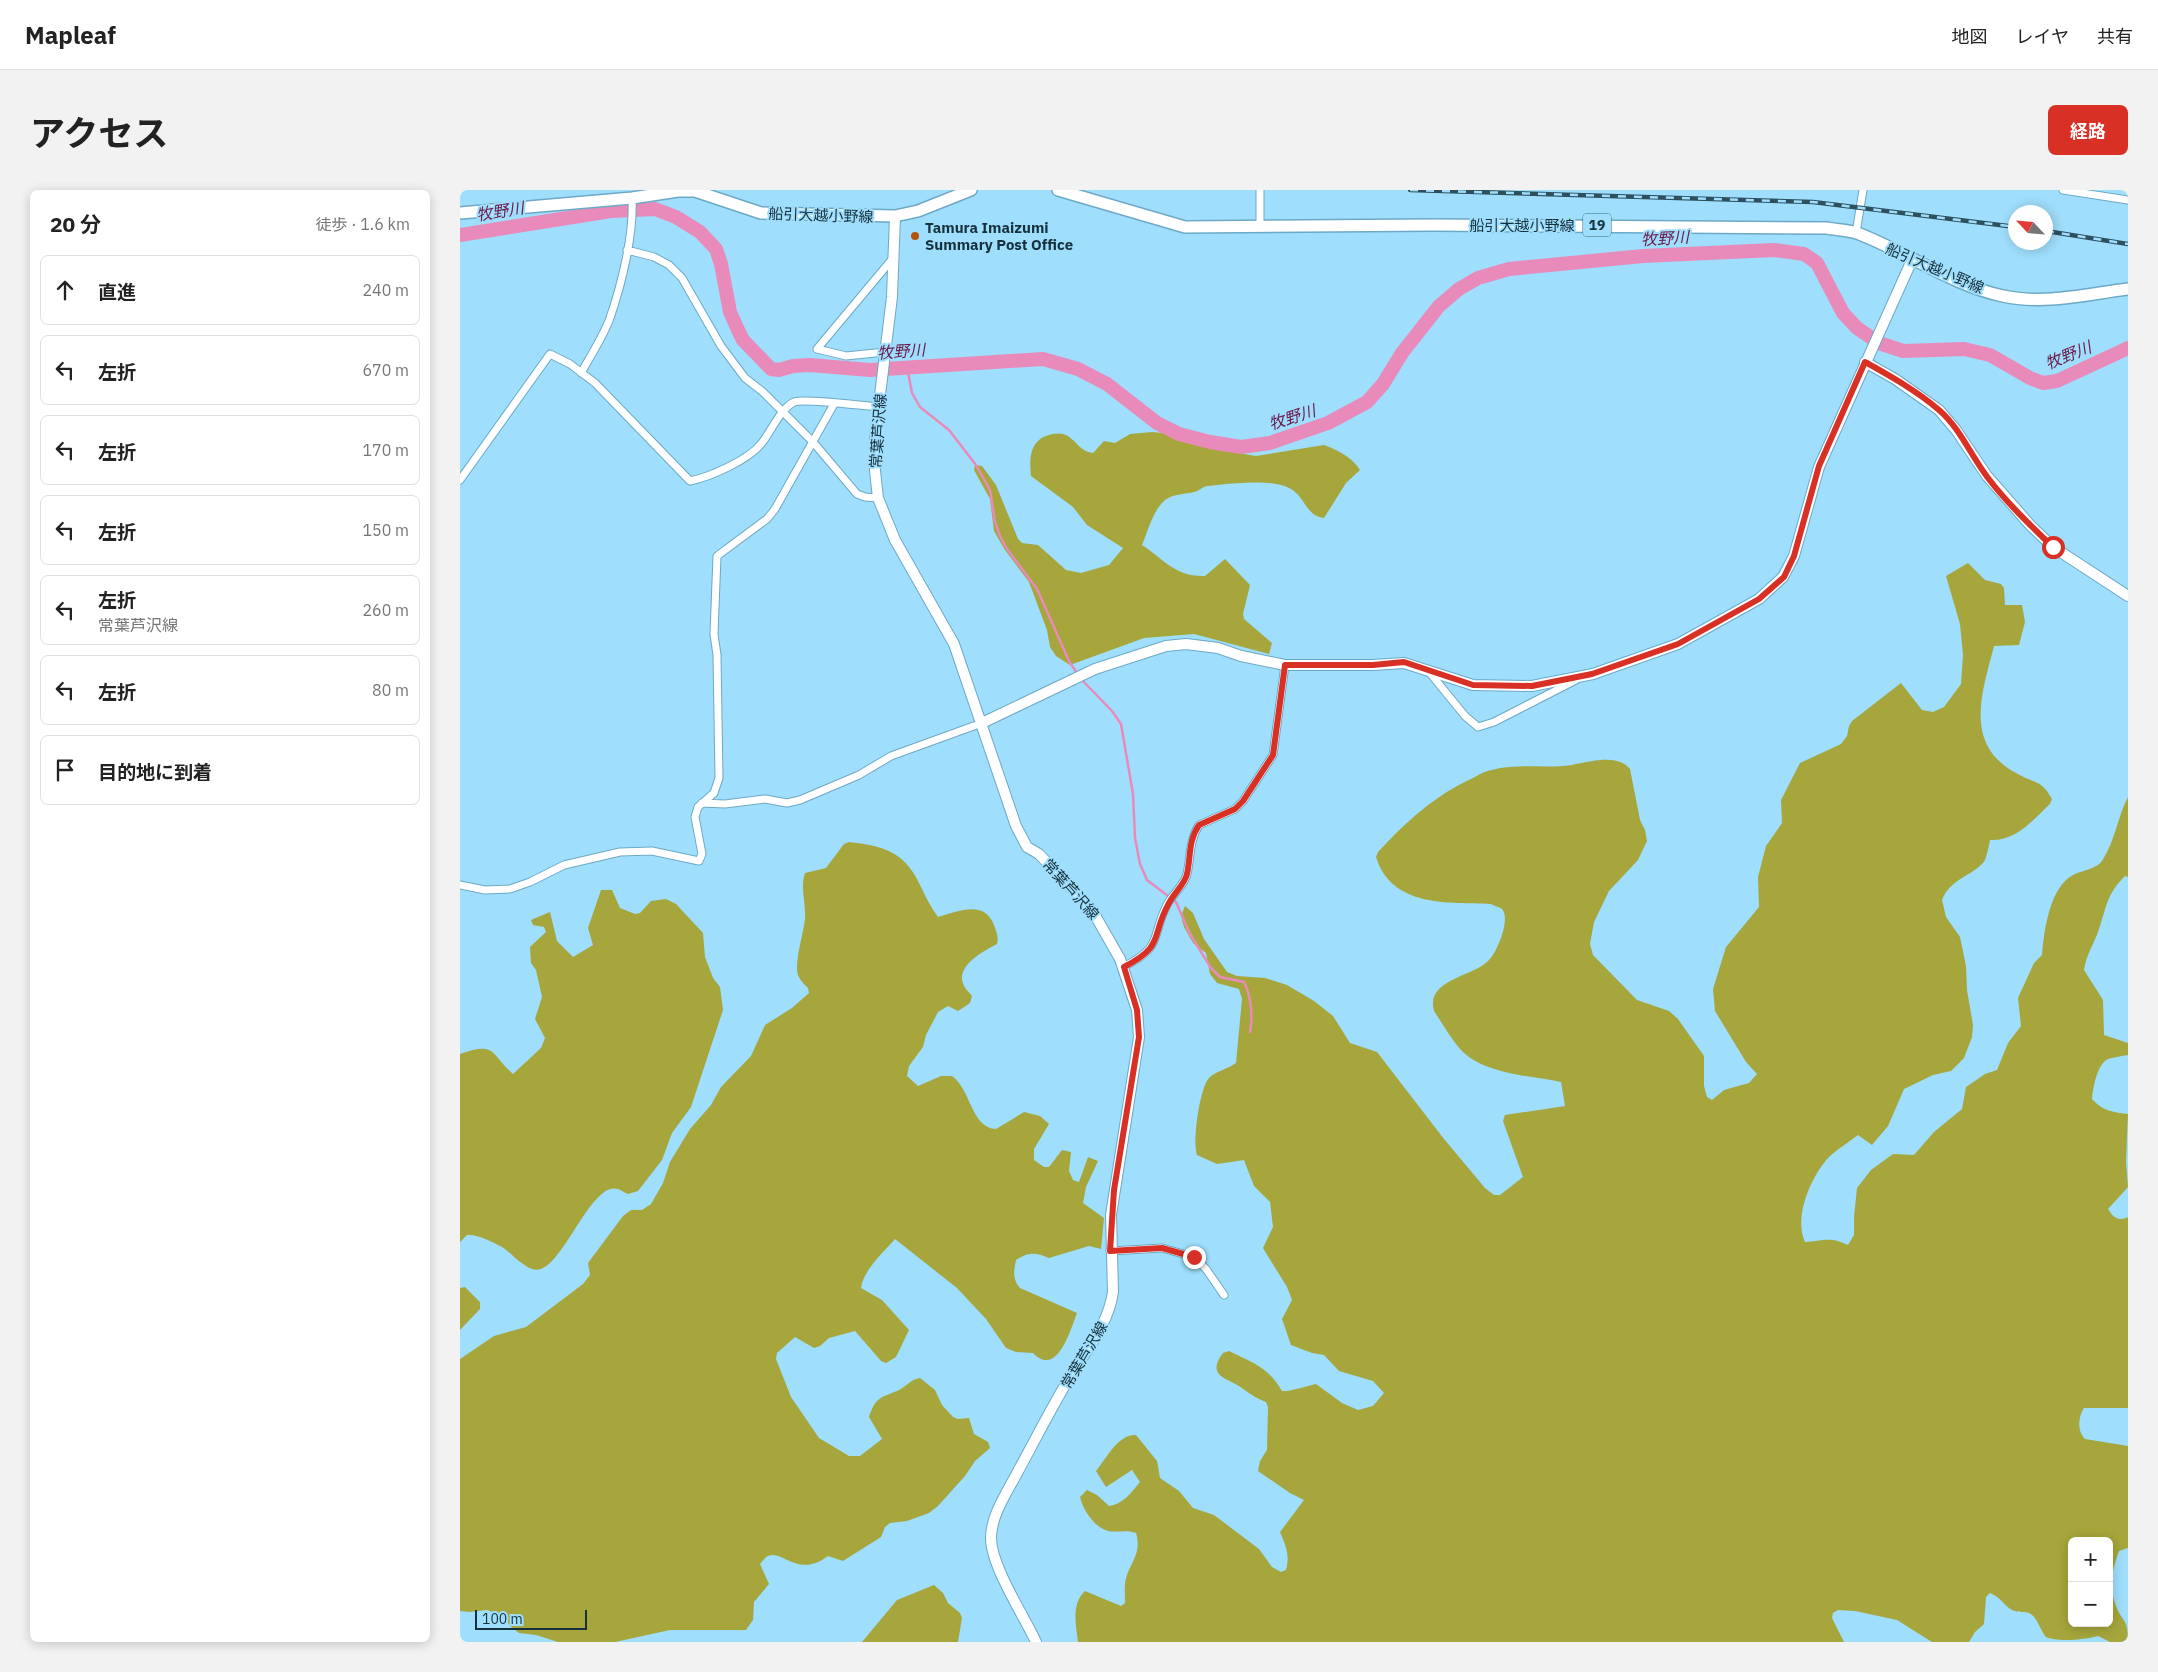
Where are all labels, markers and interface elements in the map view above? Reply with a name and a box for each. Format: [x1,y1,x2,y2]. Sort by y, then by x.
text: Mapleaf [25,19,116,51]
text: 地図 [1952,25,1988,48]
text: レイヤ [2016,25,2069,48]
text: 共有 [2097,25,2133,48]
button: 経路 [2048,105,2128,155]
text: アクセス [30,110,168,156]
water label: 牧野川 [475,197,527,225]
street label: 船引大越小野線 [768,204,874,226]
north arrow [2008,205,2053,250]
text: 20 分 [50,210,101,238]
text: 徒歩 · 1.6 km [316,214,410,234]
road number: 19 [1583,214,1611,236]
street label: 船引大越小野線 [1469,216,1575,235]
place label: Tamura Imaizumi Summary Post Office [925,218,1073,254]
water label: 牧野川 [1641,227,1691,249]
marker: Tamura Imaizumi Summary Post Office [909,230,921,242]
street label: 船引大越小野線 [1883,239,1987,297]
icon: ahead [51,276,79,304]
text: 直進 [98,280,136,304]
text: 240 m [362,280,409,300]
water label: 牧野川 [2042,336,2096,373]
water label: 牧野川 [876,339,928,363]
icon: left [51,356,79,384]
text: 左折 [98,360,136,384]
text: 670 m [362,360,409,380]
street label: 常葉芦沢線 [866,393,890,469]
water label: 牧野川 [1266,399,1320,434]
icon: left [51,436,79,464]
text: 左折 [98,440,136,464]
text: 170 m [362,440,409,460]
icon: left [51,516,79,544]
text: 左折 [98,520,136,544]
text: 150 m [362,520,409,540]
route start [2042,536,2065,559]
text: 左折 [98,588,136,612]
icon: left [51,596,79,624]
text: 260 m [362,600,409,620]
text: 常葉芦沢線 [98,615,178,635]
icon: left [51,676,79,704]
text: 左折 [98,680,136,704]
text: 80 m [372,680,409,700]
icon: arrive [51,756,79,784]
text: 目的地に到着 [98,760,212,784]
street label: 常葉芦沢線 [1039,855,1103,923]
route end [1183,1246,1206,1269]
street label: 常葉芦沢線 [1057,1318,1111,1392]
map controls [2068,1537,2113,1627]
button: + [2068,1537,2113,1582]
button: − [2068,1582,2113,1627]
scale bar [475,1607,588,1630]
text: 100 m [482,1610,523,1628]

